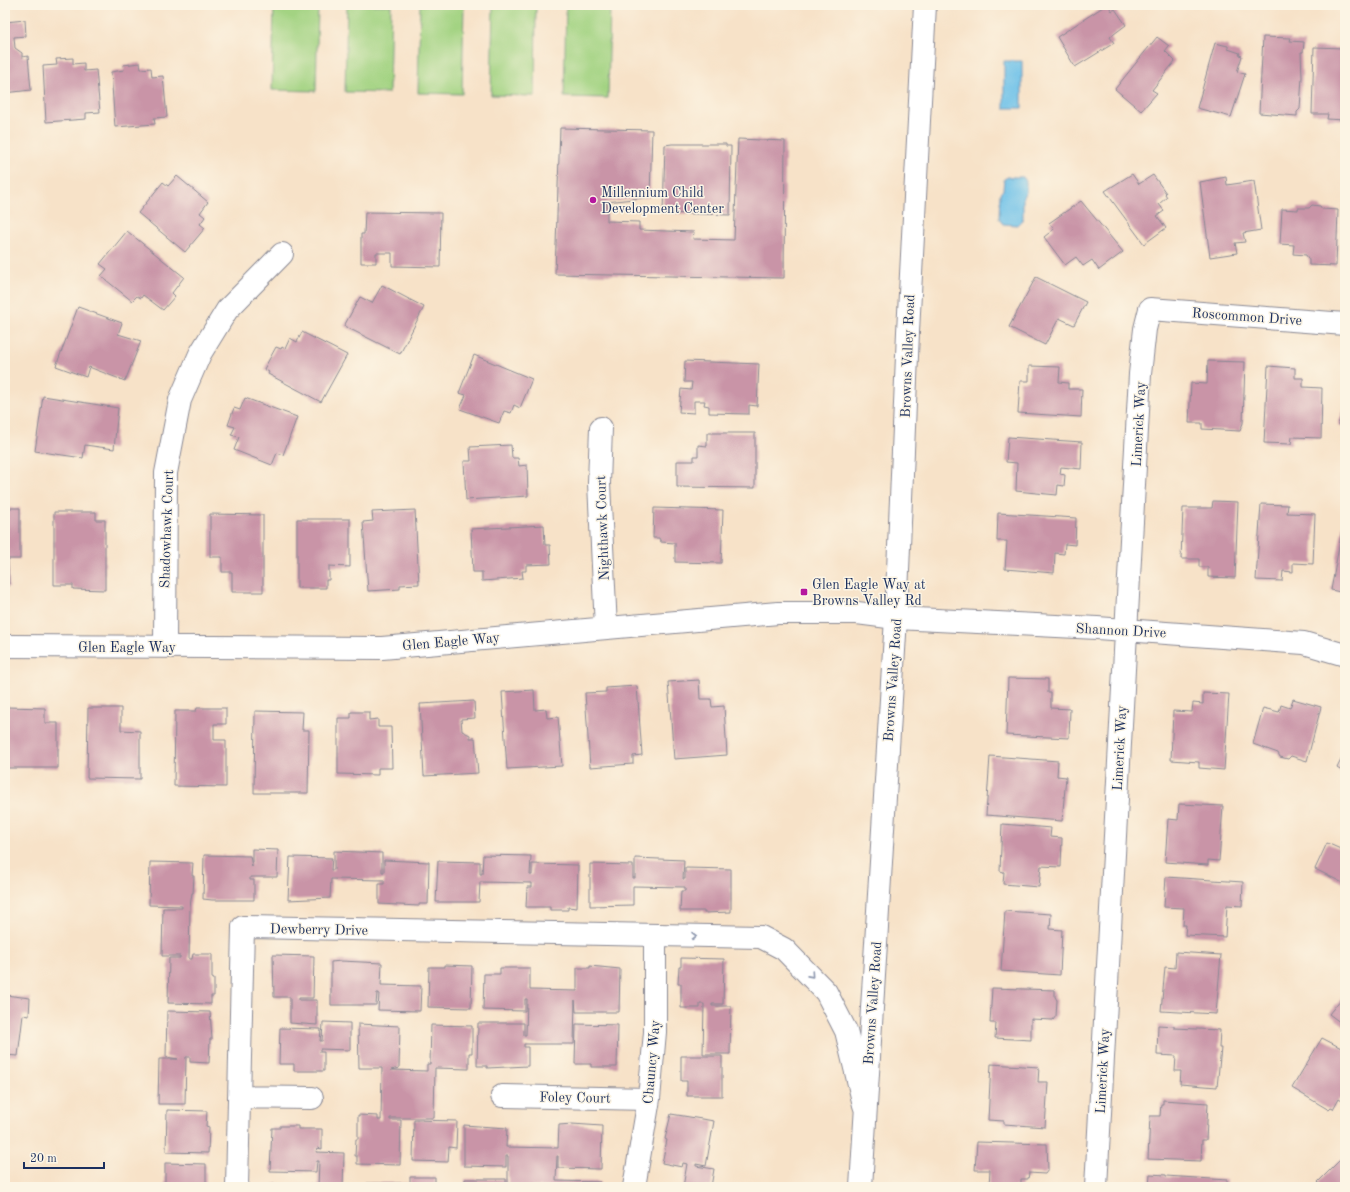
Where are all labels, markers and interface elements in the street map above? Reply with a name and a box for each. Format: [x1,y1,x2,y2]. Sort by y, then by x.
place label: Millennium Child Development Center [601,186,724,216]
marker: Millennium Child Development Center [588,195,598,205]
street label: Browns Valley Road [899,294,917,418]
street label: Roscommon Drive [1191,306,1302,328]
street label: Limerick Way [1130,380,1148,467]
street label: Shadowhawk Court [158,469,176,589]
street label: Nighthawk Court [594,475,612,581]
place label: Glen Eagle Way at Browns Valley Rd [812,578,926,608]
marker: Glen Eagle Way at Browns Valley Rd [799,587,809,597]
street label: Browns Valley Road [882,618,904,742]
street label: Shannon Drive [1075,622,1166,640]
street label: Glen Eagle Way [402,631,501,653]
street label: Glen Eagle Way [78,641,177,655]
street label: Limerick Way [1111,704,1129,791]
street label: Dewberry Drive [270,922,368,938]
one-way arrow [691,932,697,940]
street label: Browns Valley Road [862,941,884,1065]
one-way arrow [806,970,813,977]
street label: Chauncy Way [641,1019,663,1105]
street label: Limerick Way [1094,1027,1112,1114]
street label: Foley Court [539,1090,611,1106]
scale bar [24,1144,104,1170]
text: 20 m [30,1153,57,1165]

